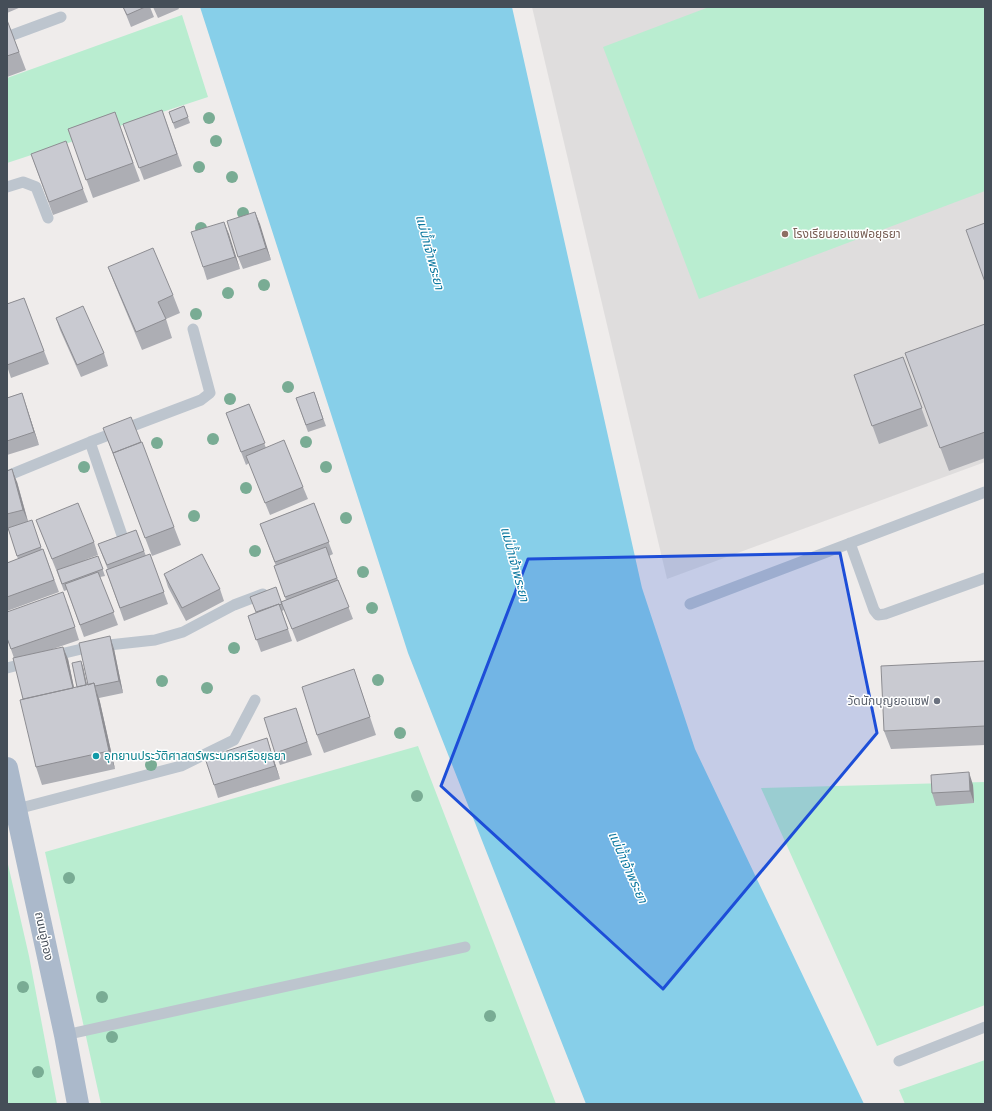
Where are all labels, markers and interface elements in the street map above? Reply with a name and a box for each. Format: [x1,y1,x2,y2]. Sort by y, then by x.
water label: แม่น้ำเจ้าพระยา [413,212,449,292]
place label: โรงเรียนยอแซฟอยุธยา [793,227,901,241]
marker: โรงเรียนยอแซฟอยุธยา [780,229,790,239]
water label: แม่น้ำเจ้าพระยา [498,524,534,604]
place label: วัดนักบุญยอแซฟ [847,694,929,708]
marker: วัดนักบุญยอแซฟ [932,696,942,706]
place label: อุทยานประวัติศาสตร์พระนครศรีอยุธยา [104,749,286,763]
marker: อุทยานประวัติศาสตร์พระนครศรีอยุธยา [91,751,101,761]
water label: แม่น้ำเจ้าพระยา [605,828,653,906]
street label: ถนนอู่ทอง [32,910,56,962]

